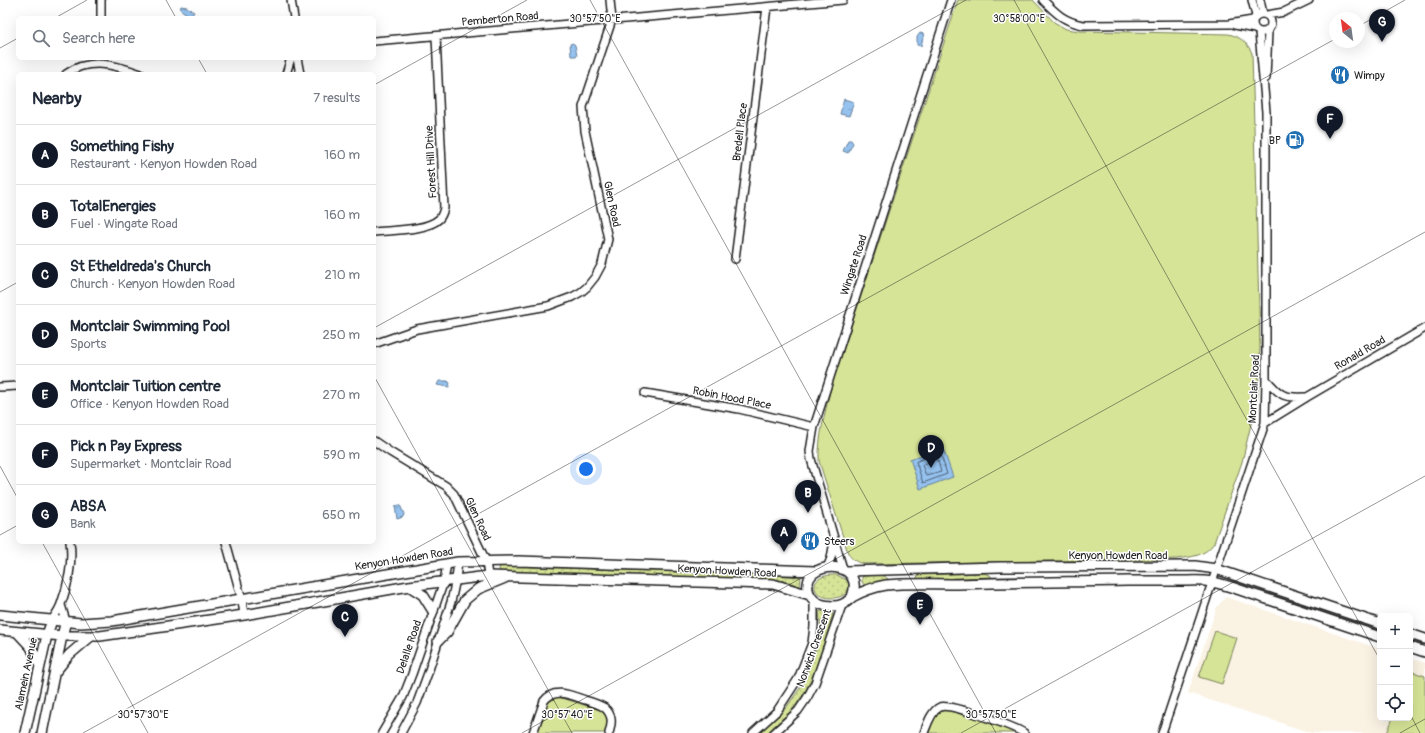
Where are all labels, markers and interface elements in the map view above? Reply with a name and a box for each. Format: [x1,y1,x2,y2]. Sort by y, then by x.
street label: Pemberton Road [461,9,539,29]
pin: G [1369,9,1395,42]
north arrow [1329,12,1365,48]
text: 30°57'50"E [570,13,621,25]
text: 30°58'00"E [993,13,1045,25]
search box [16,16,376,60]
icon: search [30,27,52,49]
text: Search here [62,29,135,48]
restaurant icon: Wimpy [1329,64,1351,86]
place label: Wimpy [1354,69,1385,82]
text: Nearby [32,88,81,109]
text: 7 results [313,90,360,106]
street label: Bredell Place [730,101,750,162]
pin: F [1317,106,1343,139]
street label: Forest Hill Drive [423,125,439,199]
fuel station icon: BP [1284,129,1306,151]
place label: BP [1269,134,1281,147]
text: Something Fishy [70,137,174,156]
text: A [41,147,49,163]
text: 160 m [324,147,360,163]
text: Restaurant · Kenyon Howden Road [70,156,257,172]
street label: Glen Road [601,180,623,228]
text: TotalEnergies [70,197,156,216]
text: B [41,207,49,223]
text: 160 m [324,207,360,223]
text: Fuel · Wingate Road [70,216,178,232]
street label: Wingate Road [838,233,870,297]
text: St Etheldreda's Church [70,257,211,276]
text: C [41,267,49,283]
text: 210 m [324,267,360,283]
text: Church · Kenyon Howden Road [70,276,235,292]
text: Montclair Swimming Pool [70,317,230,336]
text: D [41,327,49,343]
text: 250 m [322,327,360,343]
street label: Ronald Road [1332,333,1388,373]
text: Sports [70,336,106,352]
street label: Montclair Road [1246,354,1262,424]
text: Montclair Tuition centre [70,377,221,396]
street label: Robin Hood Place [692,384,773,412]
text: E [42,387,48,403]
text: 270 m [323,387,360,403]
text: Office · Kenyon Howden Road [70,396,229,412]
pin: D [918,435,944,468]
text: Pick n Pay Express [70,437,182,456]
text: F [41,447,49,463]
text: 590 m [323,447,360,463]
text: Supermarket · Montclair Road [70,456,232,472]
your location [576,459,596,479]
pin: B [795,480,821,513]
street label: Glen Road [462,495,494,543]
text: ABSA [70,497,106,516]
text: G [41,507,49,523]
text: 650 m [322,507,360,523]
text: Bank [70,516,96,532]
pin: A [771,519,797,552]
restaurant icon: Steers [799,530,821,552]
place label: Steers [824,535,855,548]
street label: Kenyon Howden Road [354,545,454,573]
street label: Kenyon Howden Road [1068,549,1168,562]
street label: Kenyon Howden Road [677,562,777,580]
pin: E [907,592,933,625]
pin: C [332,604,358,637]
street label: Norwich Crescent [794,607,834,689]
map controls [1377,613,1413,721]
button: + [1377,613,1413,649]
street label: Delalle Road [394,618,424,676]
street label: Alamein Avenue [12,636,40,712]
button: − [1377,649,1413,685]
button: locate [1377,685,1413,721]
text: 30°57'30"E [117,709,169,721]
text: 30°57'40"E [541,709,593,721]
text: 30°57'50"E [966,709,1017,721]

